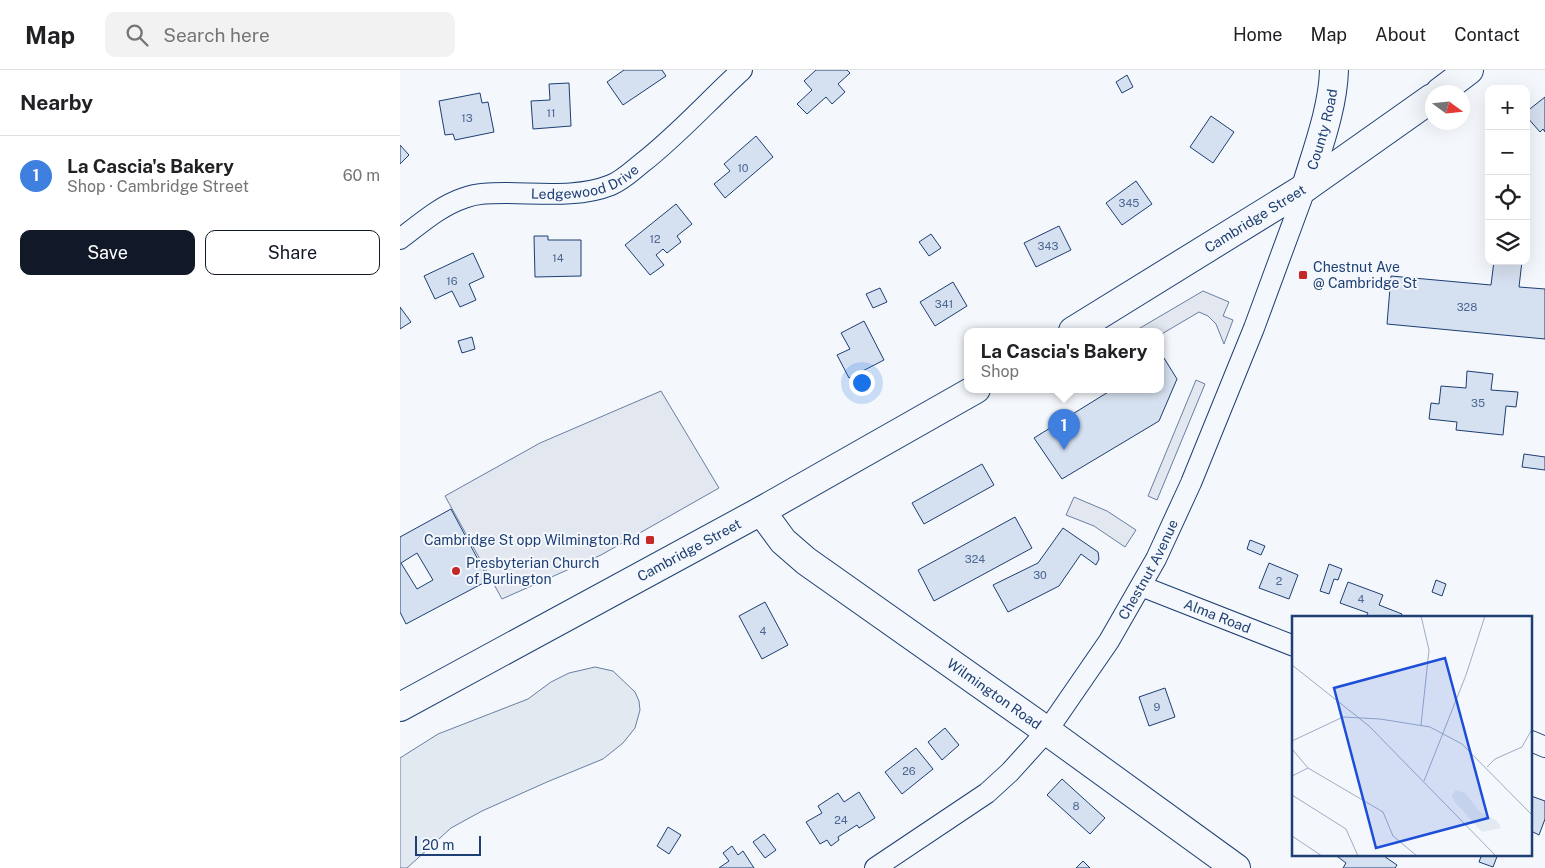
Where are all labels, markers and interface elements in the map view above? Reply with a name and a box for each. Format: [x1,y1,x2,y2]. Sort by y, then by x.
search box [105,12,455,57]
text: Map [25,21,75,49]
icon: search [123,21,151,49]
text: Search here [163,24,270,46]
text: Home [1233,24,1283,45]
text: Map [1311,24,1347,45]
text: About [1375,24,1426,45]
text: Contact [1454,24,1520,45]
north arrow [1425,85,1470,130]
map controls [1485,85,1530,265]
button: + [1485,85,1530,130]
street label: County Road [1304,88,1340,172]
text: Nearby [20,90,93,115]
house number: 11 [547,107,555,119]
house number: 13 [461,112,473,124]
button: − [1485,130,1530,175]
text: La Cascia's Bakery [67,155,234,177]
street label: Ledgewood Drive [531,161,642,202]
house number: 10 [737,162,749,174]
text: 1 [33,166,39,185]
text: 60 m [343,166,380,185]
button: locate [1485,175,1530,220]
text: Shop · Cambridge Street [67,177,249,196]
street label: Cambridge Street [1202,181,1308,256]
house number: 345 [1119,197,1139,209]
button: layers [1485,220,1530,265]
button: Save [20,230,195,275]
button: Share [205,230,380,275]
house number: 12 [649,233,661,245]
house number: 343 [1038,240,1058,252]
house number: 14 [552,252,564,264]
place label: Chestnut Ave @ Cambridge St [1313,259,1417,291]
marker: Chestnut Ave @ Cambridge St [1297,269,1309,281]
house number: 16 [446,275,458,287]
house number: 341 [935,298,953,310]
house number: 328 [1457,301,1477,313]
popup [964,328,1164,393]
text: La Cascia's Bakery [980,340,1148,362]
text: Shop [980,362,1019,381]
your location [849,370,875,396]
house number: 35 [1471,397,1485,409]
pin: 1 [1048,409,1080,450]
street label: Cambridge Street [634,515,744,585]
street label: Chestnut Avenue [1115,517,1181,622]
place label: Cambridge St opp Wilmington Rd [424,532,640,548]
marker: Cambridge St opp Wilmington Rd [644,534,656,546]
house number: 324 [965,553,985,565]
place label: Presbyterian Church of Burlington [466,555,599,587]
marker: Presbyterian Church of Burlington [450,565,462,577]
house number: 30 [1033,569,1047,581]
house number: 2 [1276,575,1283,587]
house number: 4 [1358,593,1365,605]
street label: Alma Road [1182,596,1253,636]
inset map [1292,616,1532,856]
house number: 4 [760,625,767,637]
street label: Wilmington Road [944,655,1044,732]
house number: 9 [1154,701,1161,713]
house number: 26 [902,765,916,777]
house number: 8 [1072,800,1080,812]
house number: 24 [834,814,848,826]
scale bar [415,833,481,856]
text: 20 m [422,837,454,853]

